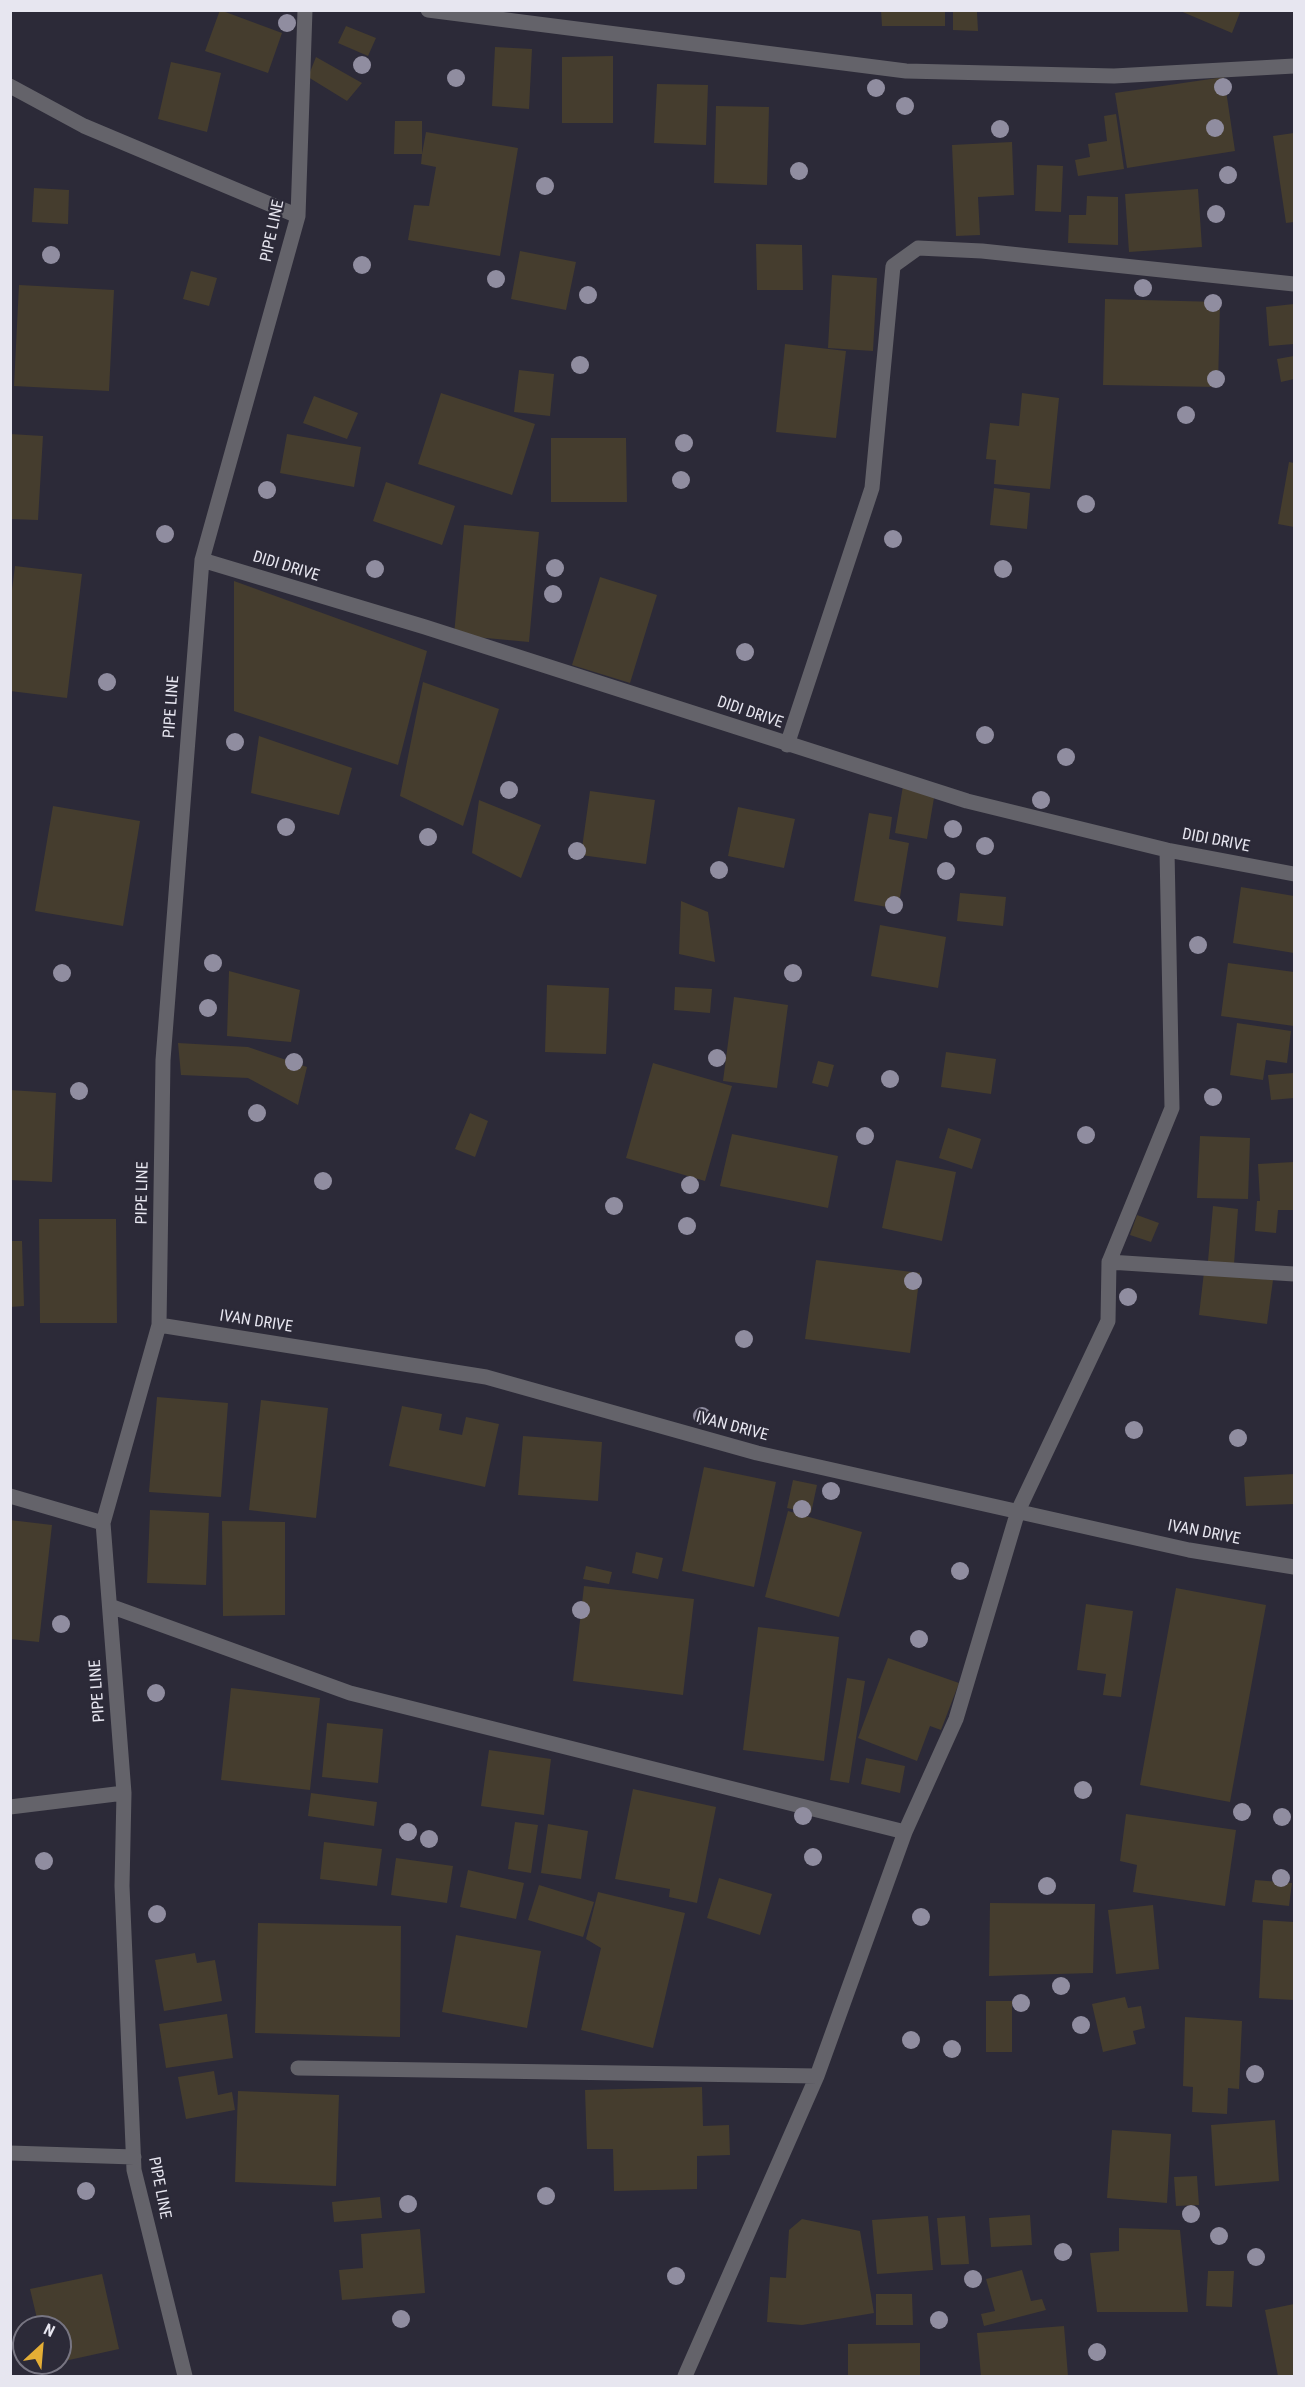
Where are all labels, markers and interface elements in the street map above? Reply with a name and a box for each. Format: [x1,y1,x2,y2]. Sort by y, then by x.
street label: PIPE LINE [257,198,289,264]
street label: DIDI DRIVE [250,548,322,586]
street label: PIPE LINE [160,675,184,739]
street label: DIDI DRIVE [714,693,786,733]
street label: DIDI DRIVE [1181,825,1251,857]
street label: PIPE LINE [133,1161,153,1225]
street label: IVAN DRIVE [218,1307,294,1337]
street label: IVAN DRIVE [694,1408,770,1446]
street label: IVAN DRIVE [1166,1517,1242,1549]
street label: PIPE LINE [86,1659,110,1723]
street label: PIPE LINE [144,2155,174,2221]
north arrow [12,2315,72,2375]
text: N [41,2319,58,2341]

